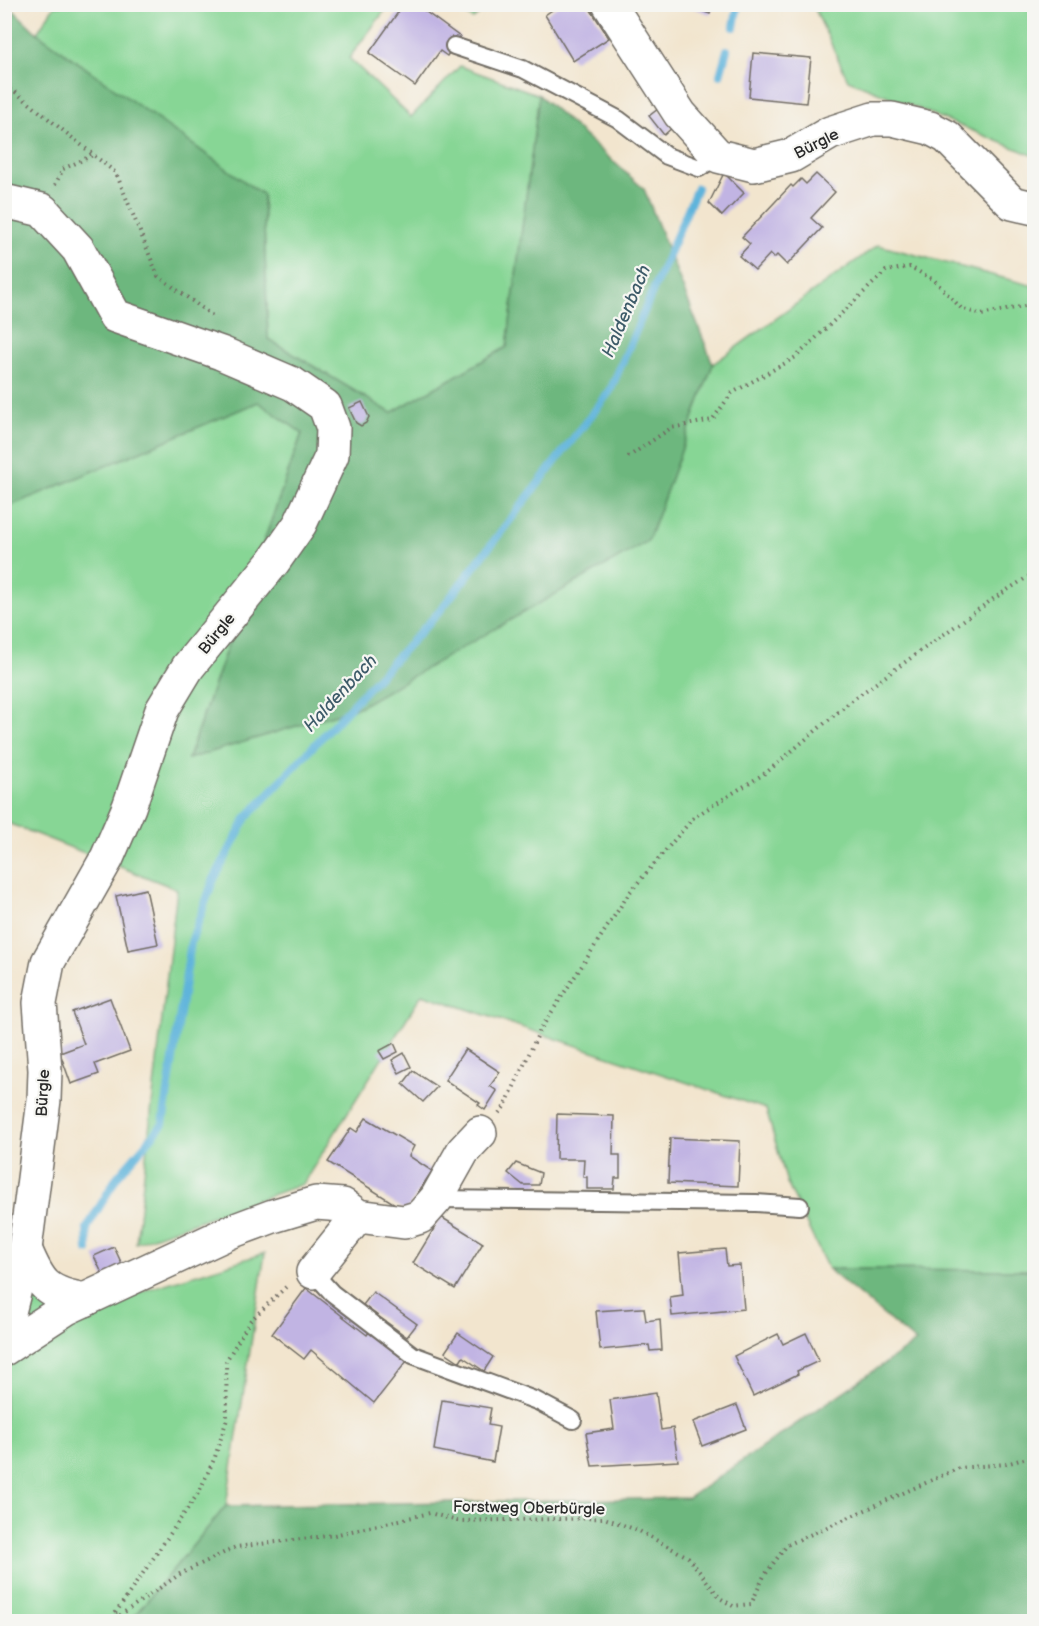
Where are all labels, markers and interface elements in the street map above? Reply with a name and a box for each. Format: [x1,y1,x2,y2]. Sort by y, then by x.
street label: Bürgle [791,125,843,164]
water label: Haldenbach [598,262,655,360]
street label: Bürgle [195,609,240,658]
water label: Haldenbach [299,650,382,736]
street label: Bürgle [33,1068,54,1117]
street label: Forstweg Oberbürgle [453,1498,606,1519]

